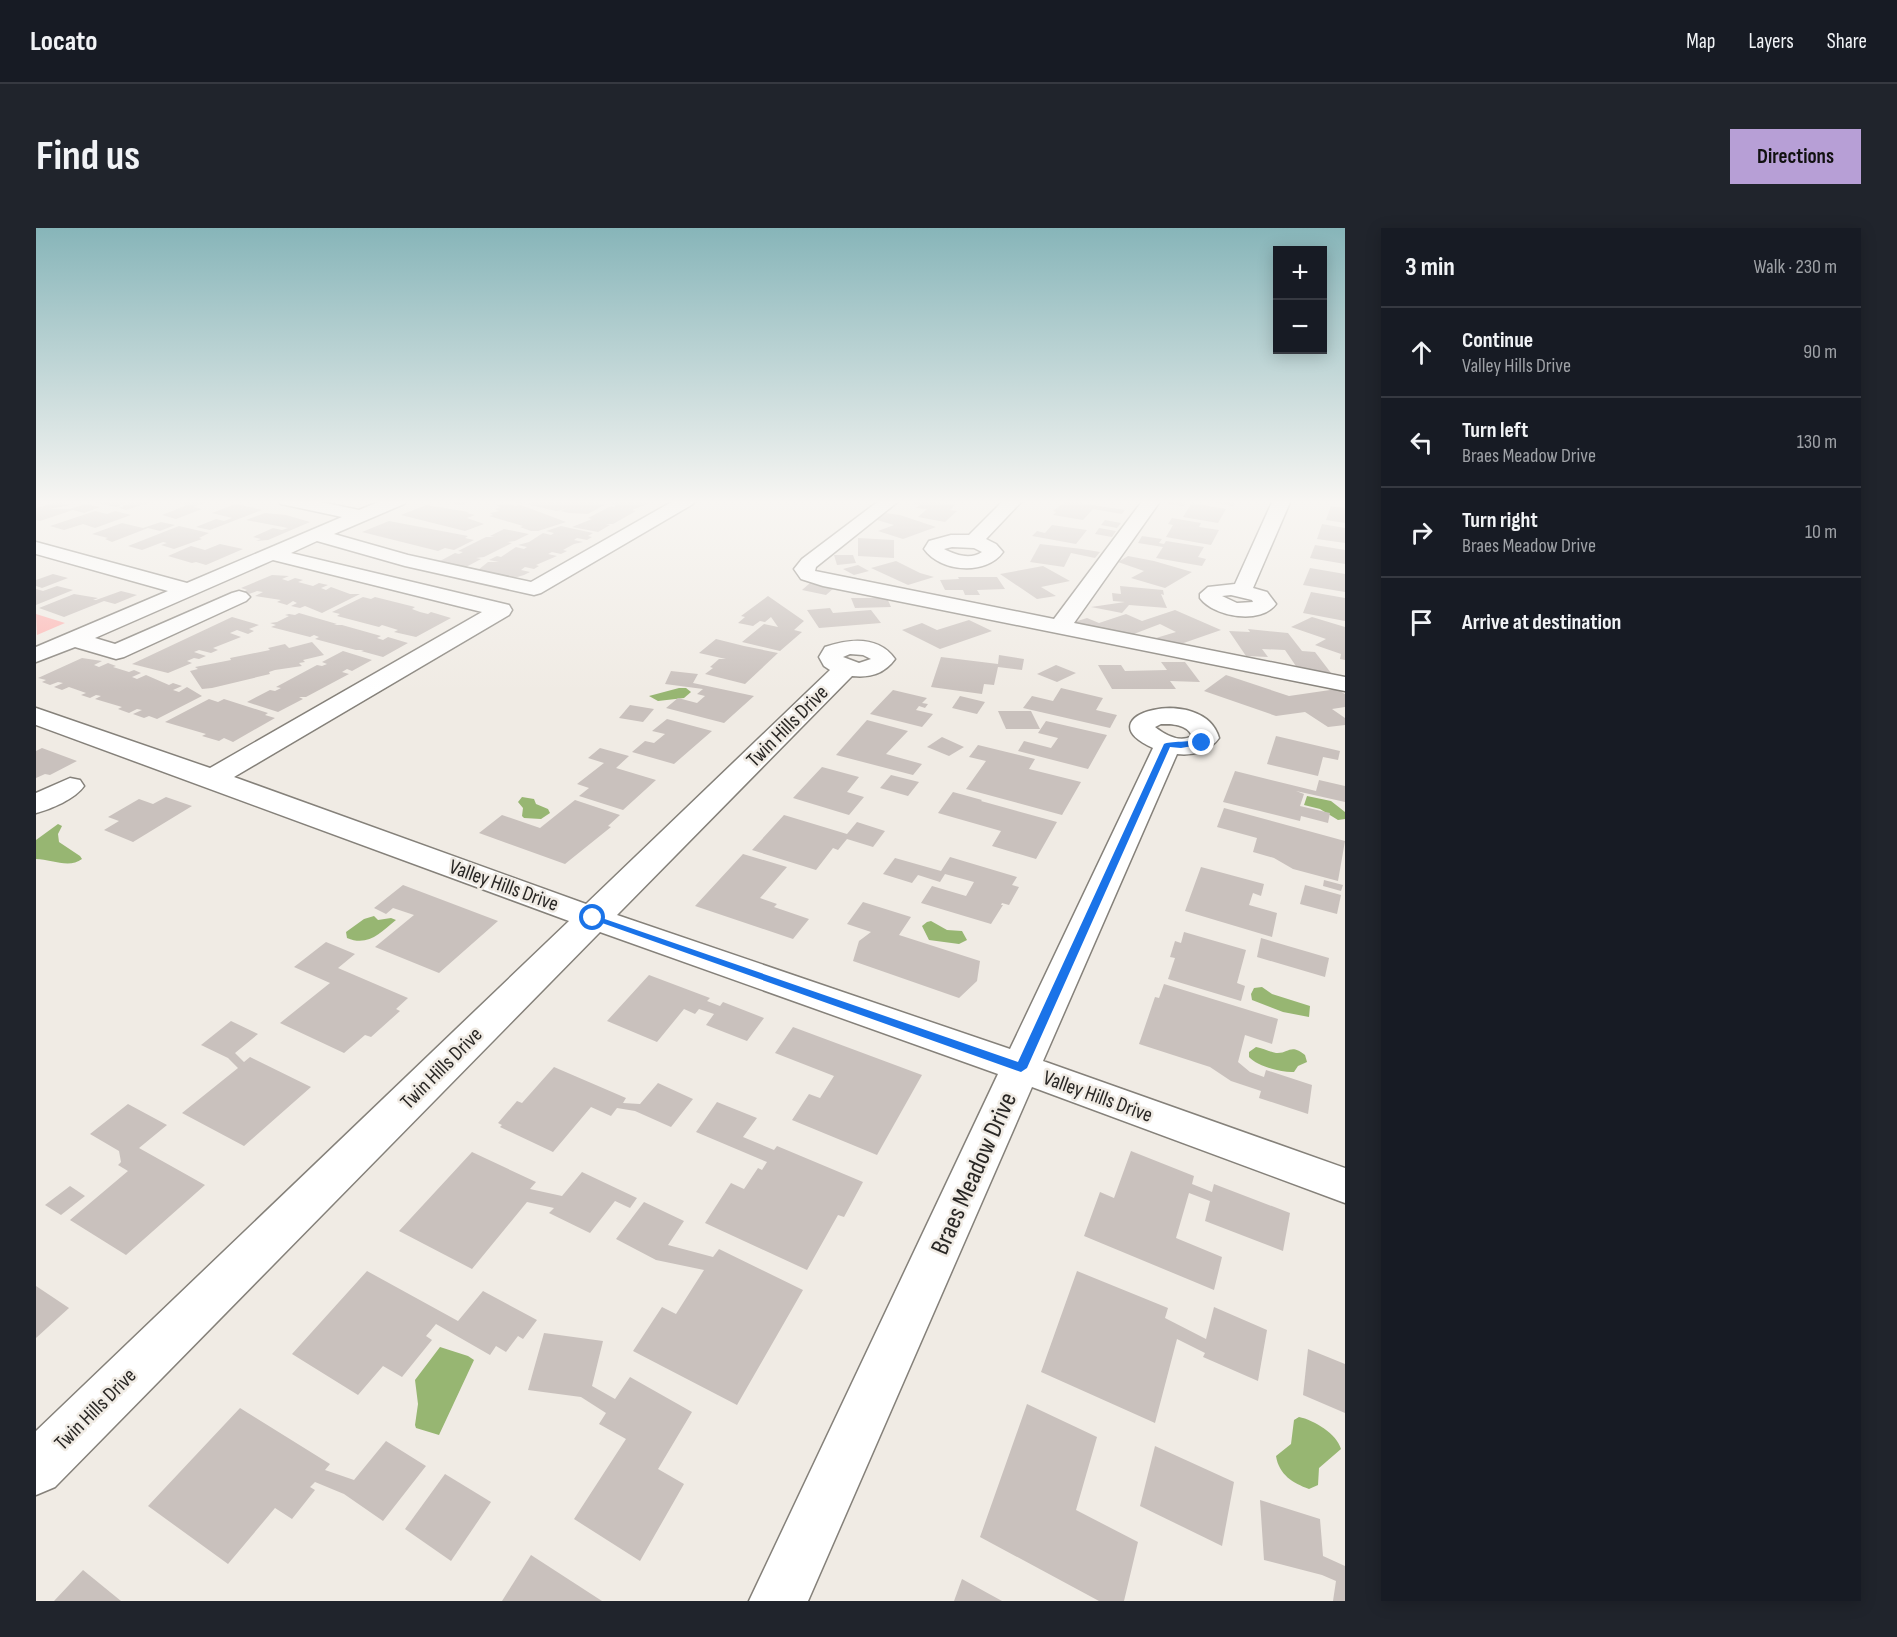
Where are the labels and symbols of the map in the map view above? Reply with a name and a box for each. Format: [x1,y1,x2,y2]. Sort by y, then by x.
street label: Twin Hills Drive [741,680,834,773]
route end [1188,729,1214,755]
street label: Valley Hills Drive [446,854,562,917]
route start [579,904,605,930]
street label: Twin Hills Drive [395,1022,488,1115]
street label: Valley Hills Drive [1040,1065,1156,1128]
street label: Braes Meadow Drive [925,1088,1024,1259]
street label: Twin Hills Drive [49,1363,142,1456]

